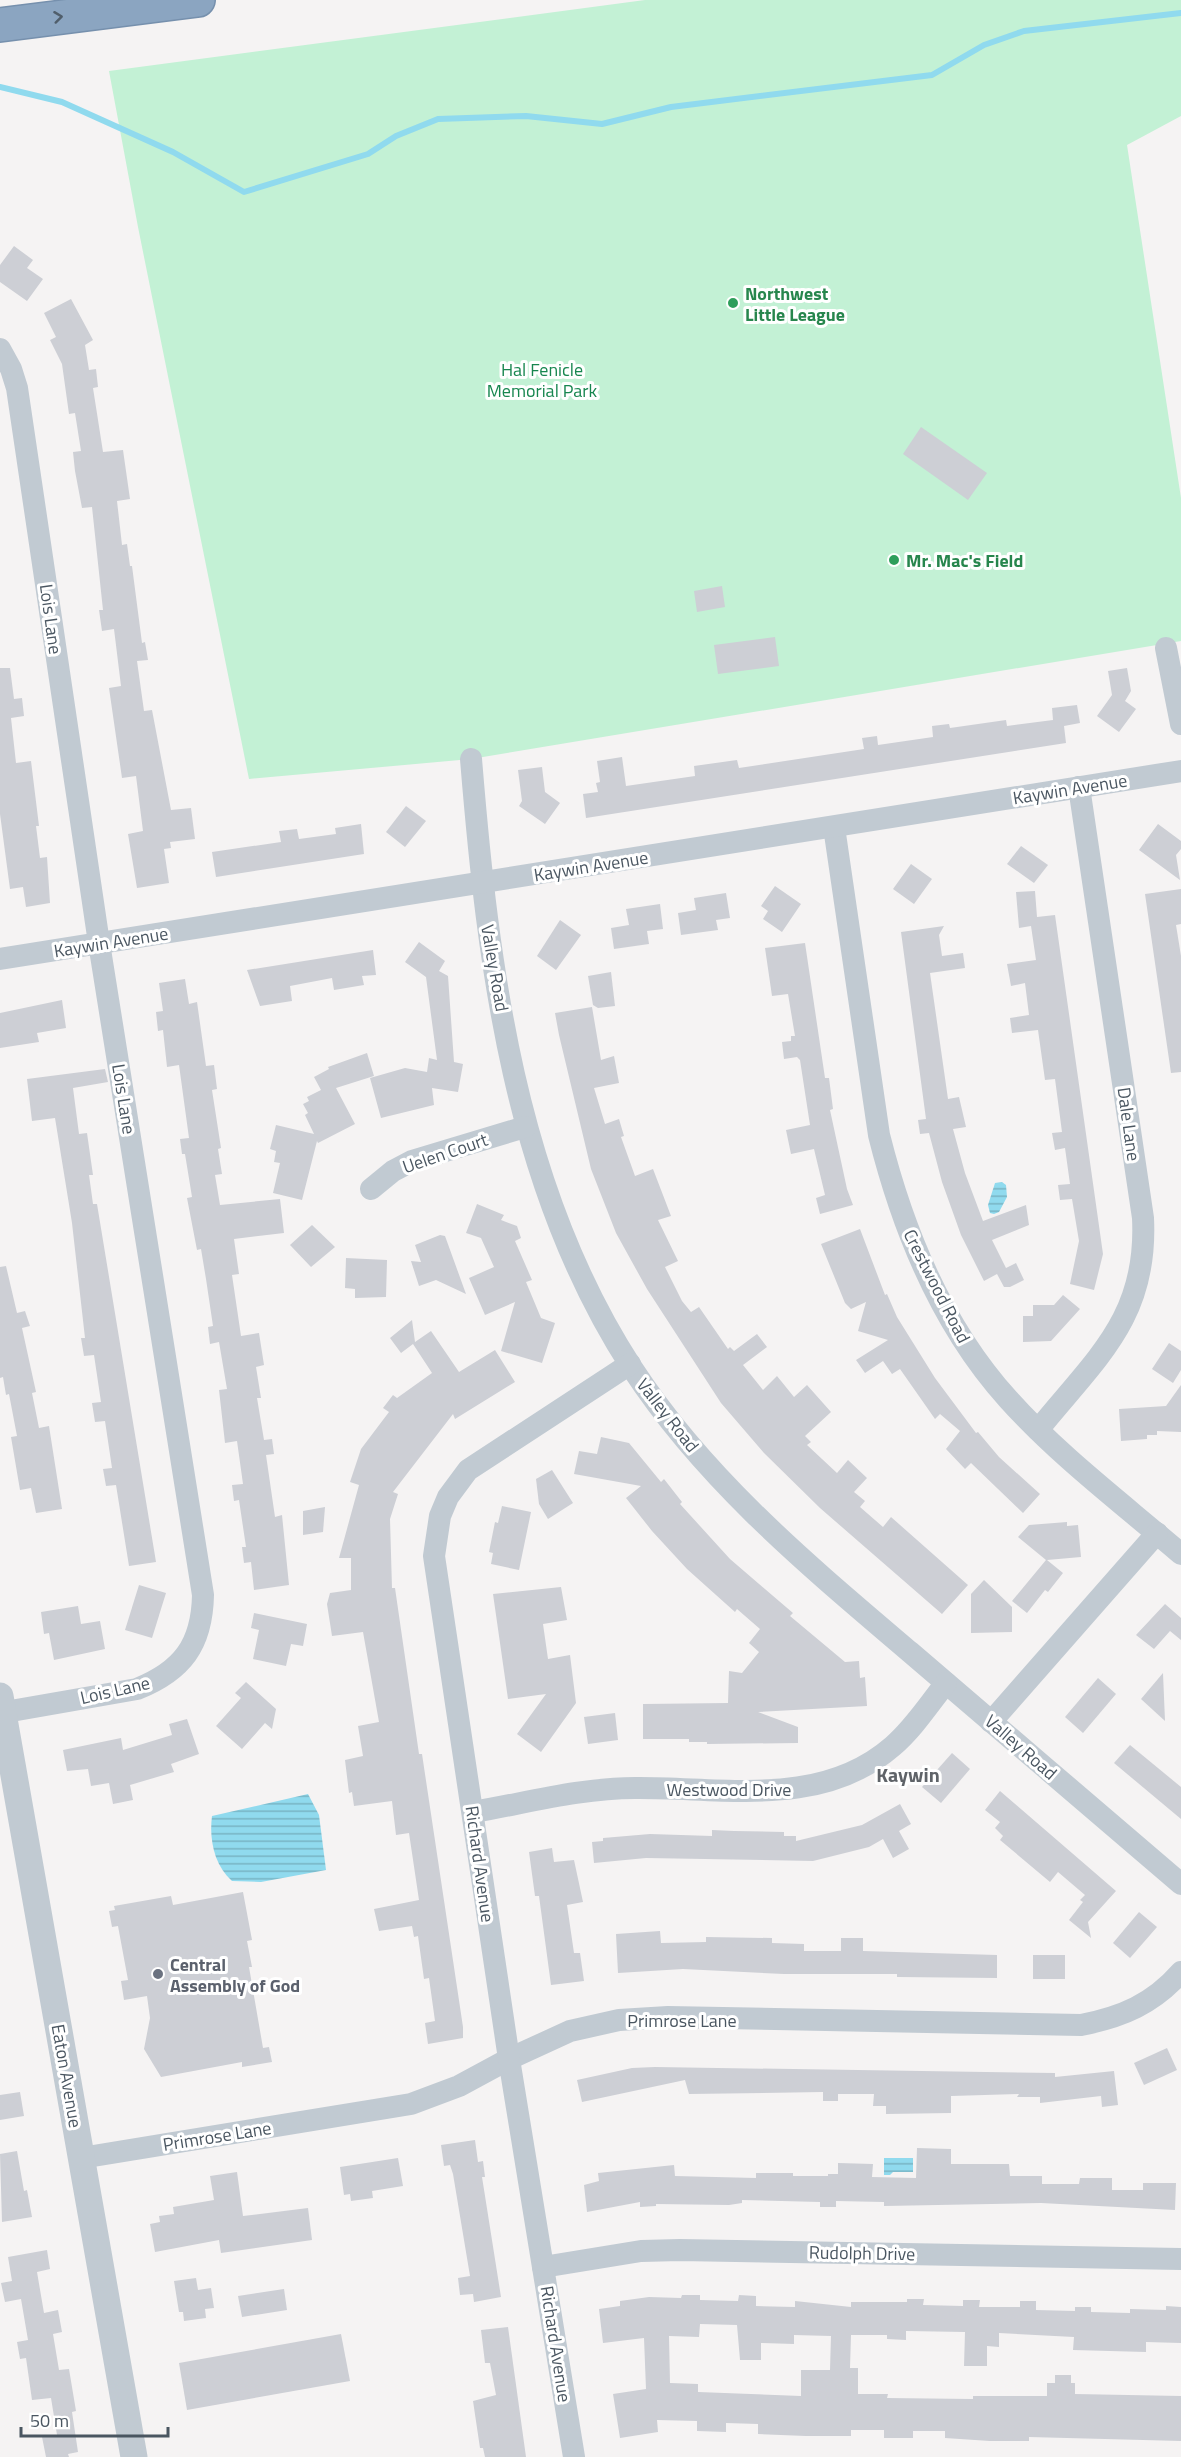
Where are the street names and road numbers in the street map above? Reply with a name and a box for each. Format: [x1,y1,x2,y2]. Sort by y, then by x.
street label: Lois Lane [33,582,69,656]
street label: Kaywin Avenue [1011,767,1129,811]
street label: Kaywin Avenue [532,844,650,888]
street label: Kaywin Avenue [52,920,170,964]
street label: Valley Road [474,922,516,1014]
street label: Lois Lane [105,1062,143,1136]
street label: Dale Lane [1110,1085,1148,1163]
street label: Uelen Court [399,1126,492,1180]
street label: Crestwood Road [897,1224,977,1348]
street label: Valley Road [630,1372,706,1458]
street label: Lois Lane [78,1669,152,1711]
street label: Valley Road [979,1708,1063,1786]
street label: Westwood Drive [667,1776,791,1803]
street label: Richard Avenue [458,1804,502,1924]
street label: Primrose Lane [627,2007,737,2034]
street label: Eaton Avenue [45,2022,89,2130]
street label: Primrose Lane [161,2114,273,2158]
street label: Rudolph Drive [809,2239,915,2267]
street label: Richard Avenue [533,2284,579,2404]

